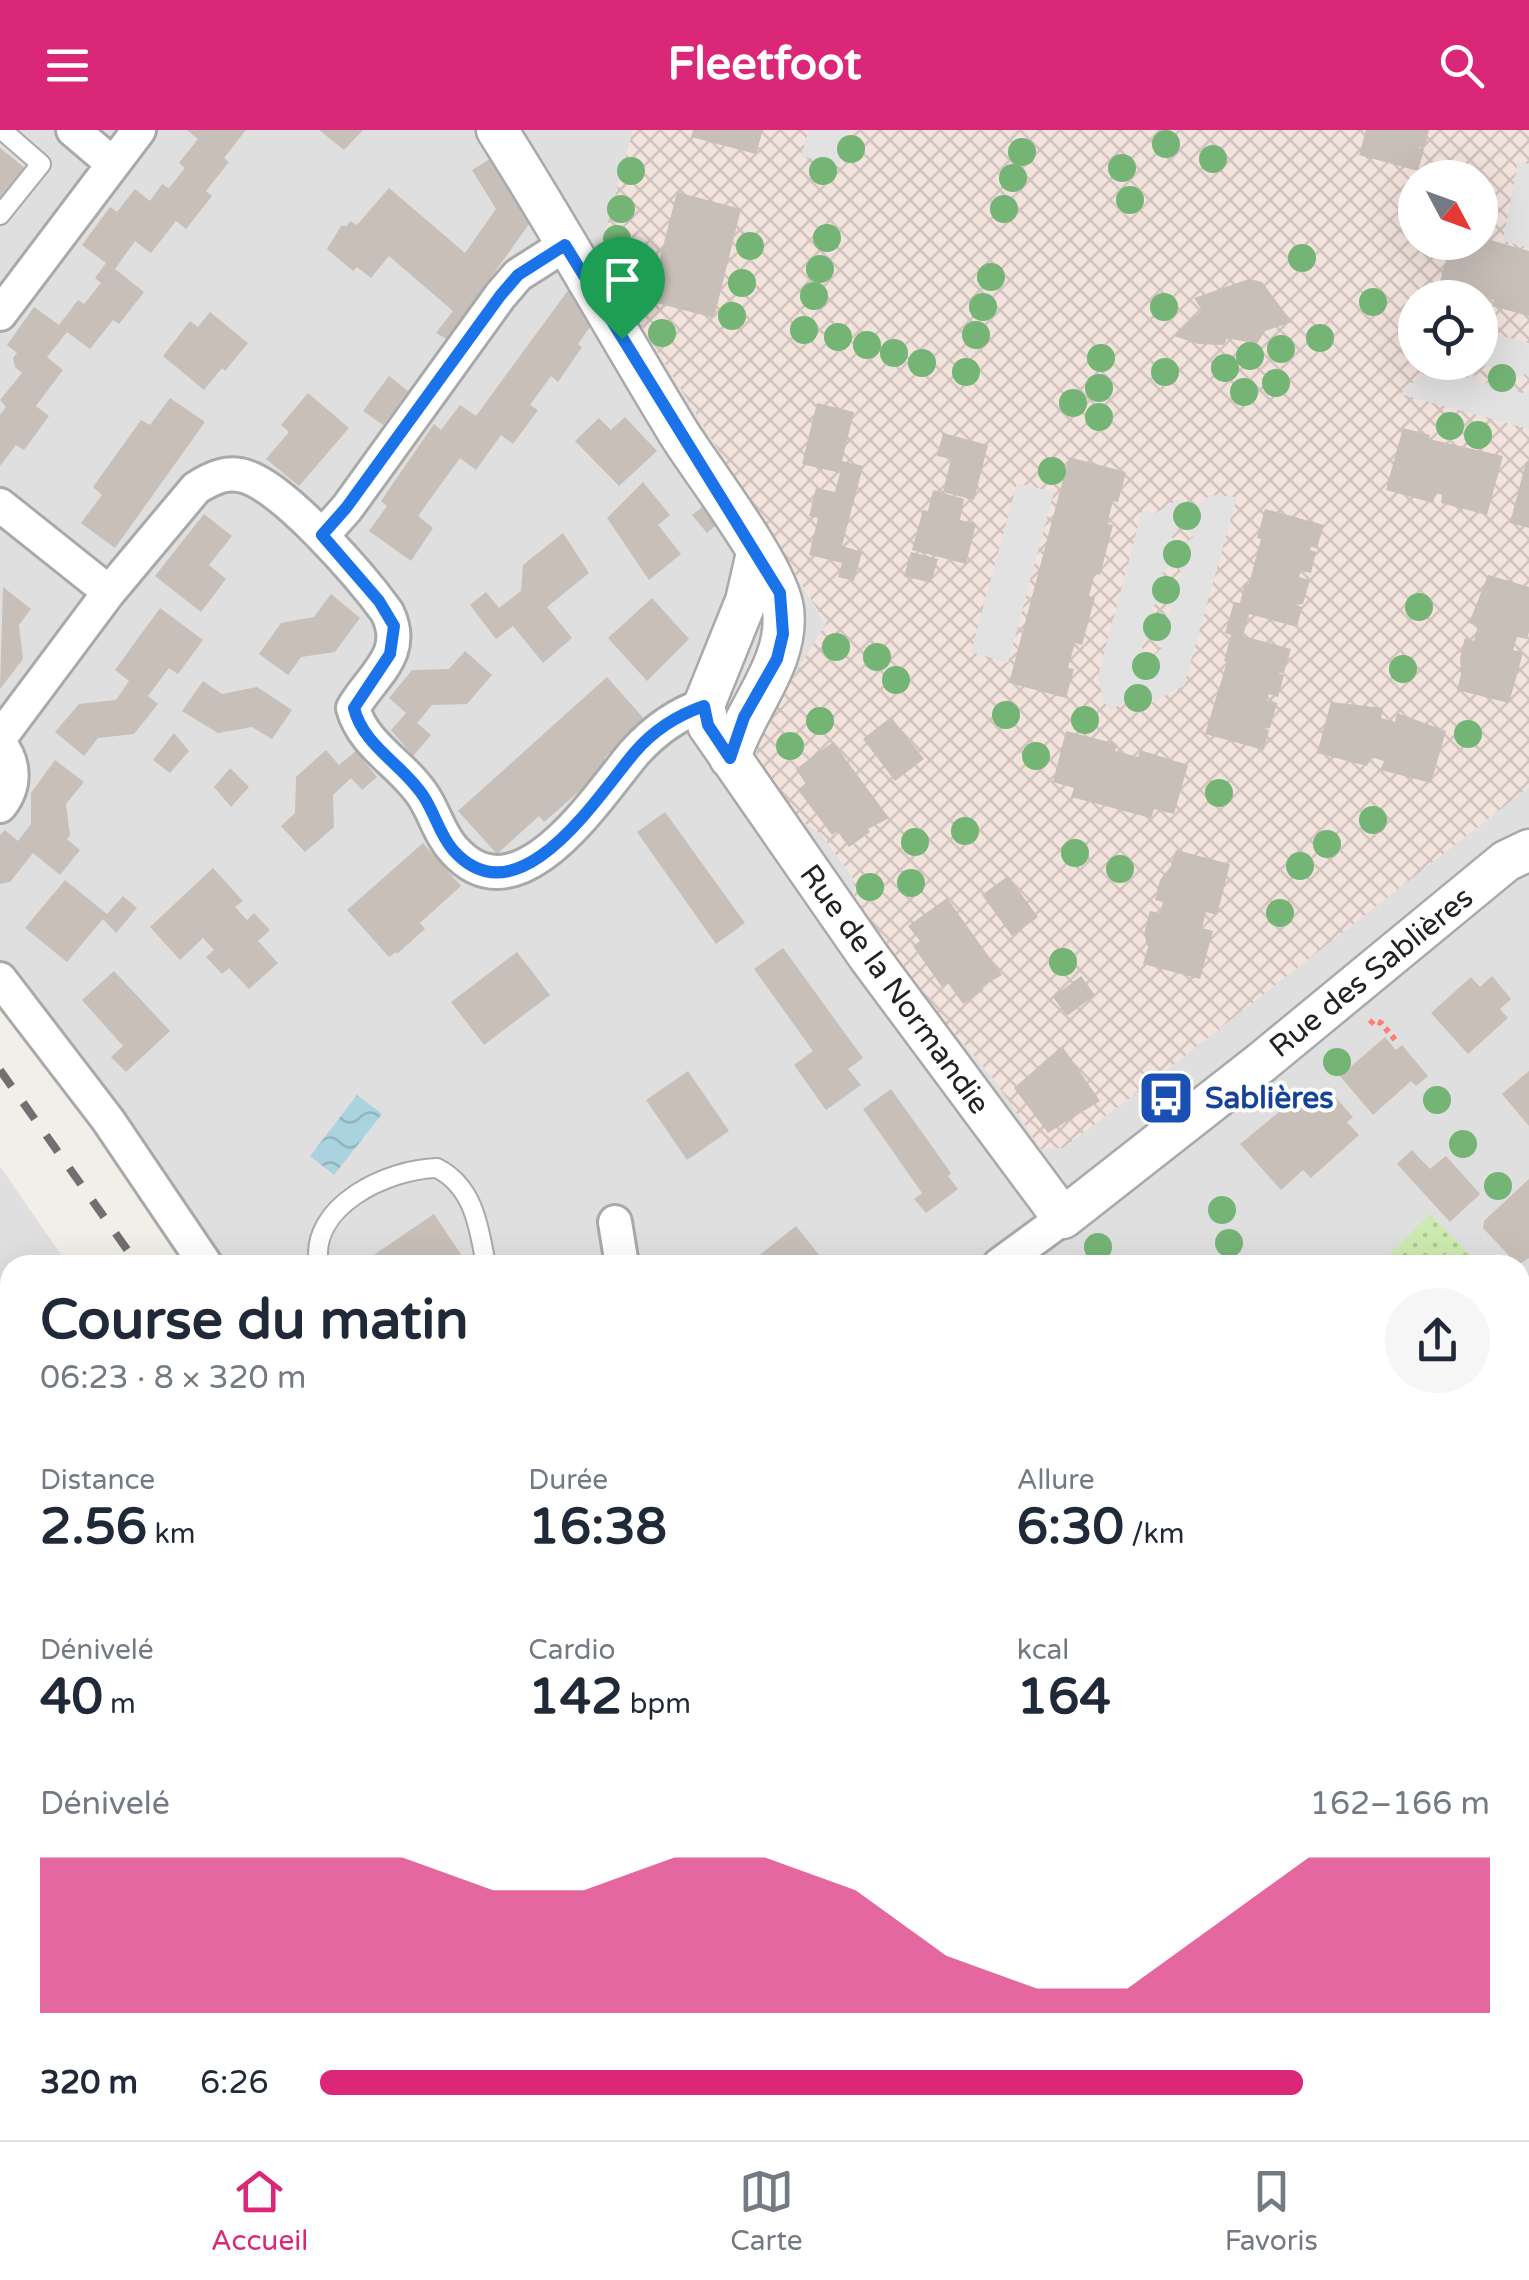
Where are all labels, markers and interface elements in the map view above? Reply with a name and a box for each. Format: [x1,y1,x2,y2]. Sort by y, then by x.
icon: menu [40,38,95,93]
text: Fleetfoot [668,38,862,92]
icon: search [1434,38,1489,93]
north arrow [1398,160,1498,260]
map controls [1398,160,1498,380]
pin [580,237,665,340]
icon: arrive [595,252,650,307]
button: locate [1398,280,1498,380]
street label: Rue de la Normandie [792,857,998,1121]
street label: Rue des Sablières [1262,879,1481,1066]
bus stop icon: Sablières [1136,1068,1196,1128]
place label: Sablières [1205,1080,1334,1117]
text: Course du matin [40,1288,469,1354]
button: share [1385,1288,1490,1393]
text: 06:23 · 8 × 320 m [40,1359,306,1397]
text: Distance [40,1463,155,1497]
text: Durée [528,1463,608,1497]
text: Allure [1017,1463,1095,1497]
text: 2.56 [40,1497,147,1557]
text: 16:38 [528,1497,667,1557]
text: 6:30 [1017,1497,1124,1557]
text: km [147,1517,195,1551]
text: /km [1124,1517,1185,1551]
text: Dénivelé [40,1633,154,1667]
text: Cardio [528,1633,616,1667]
text: kcal [1017,1633,1069,1667]
text: 40 [40,1667,103,1727]
text: 142 [528,1667,623,1727]
text: 164 [1017,1667,1111,1727]
text: m [103,1687,136,1721]
text: bpm [623,1687,691,1721]
text: Dénivelé [40,1785,170,1823]
text: 162–166 m [1310,1785,1490,1823]
text: 320 m [40,2064,138,2102]
text: 6:26 [200,2064,269,2102]
tab: Accueil [211,2164,308,2258]
tab: Carte [730,2164,803,2258]
tab: Favoris [1225,2164,1318,2258]

